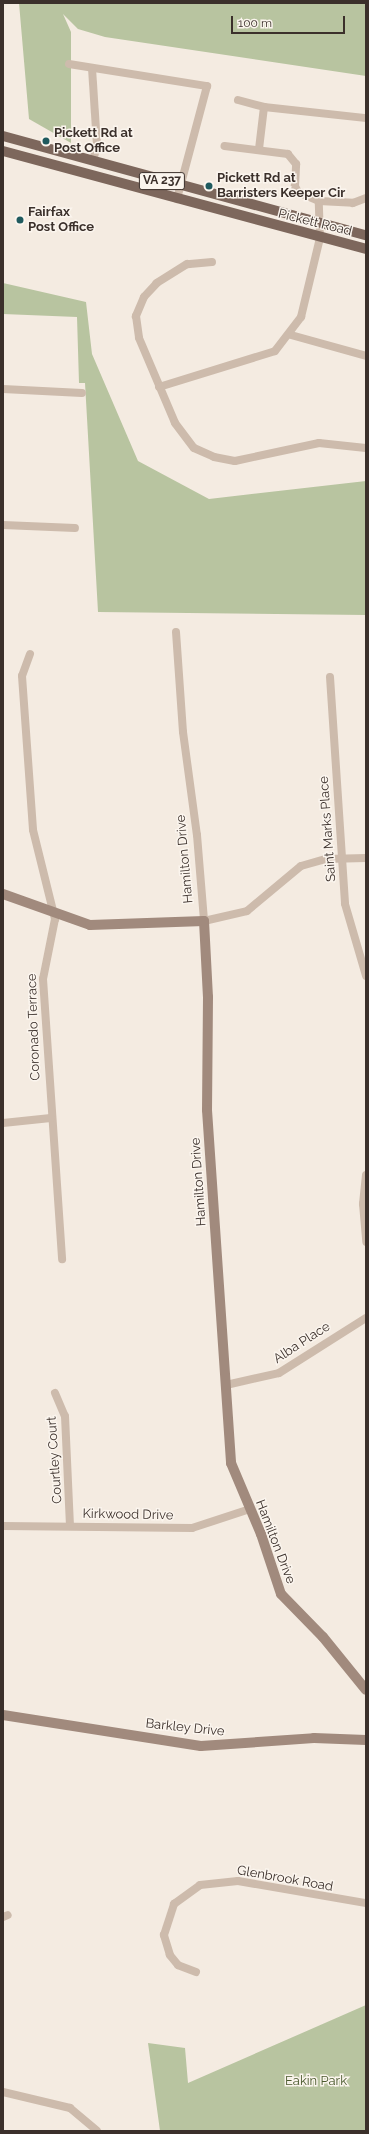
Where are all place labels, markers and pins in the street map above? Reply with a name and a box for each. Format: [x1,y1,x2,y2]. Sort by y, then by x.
place label: Pickett Rd at Post Office [54,126,133,157]
marker: Pickett Rd at Post Office [41,136,51,146]
place label: Pickett Rd at Barristers Keeper Cir [217,171,346,202]
marker: Pickett Rd at Barristers Keeper Cir [204,181,214,191]
place label: Fairfax Post Office [28,205,94,236]
marker: Fairfax Post Office [15,215,25,225]

